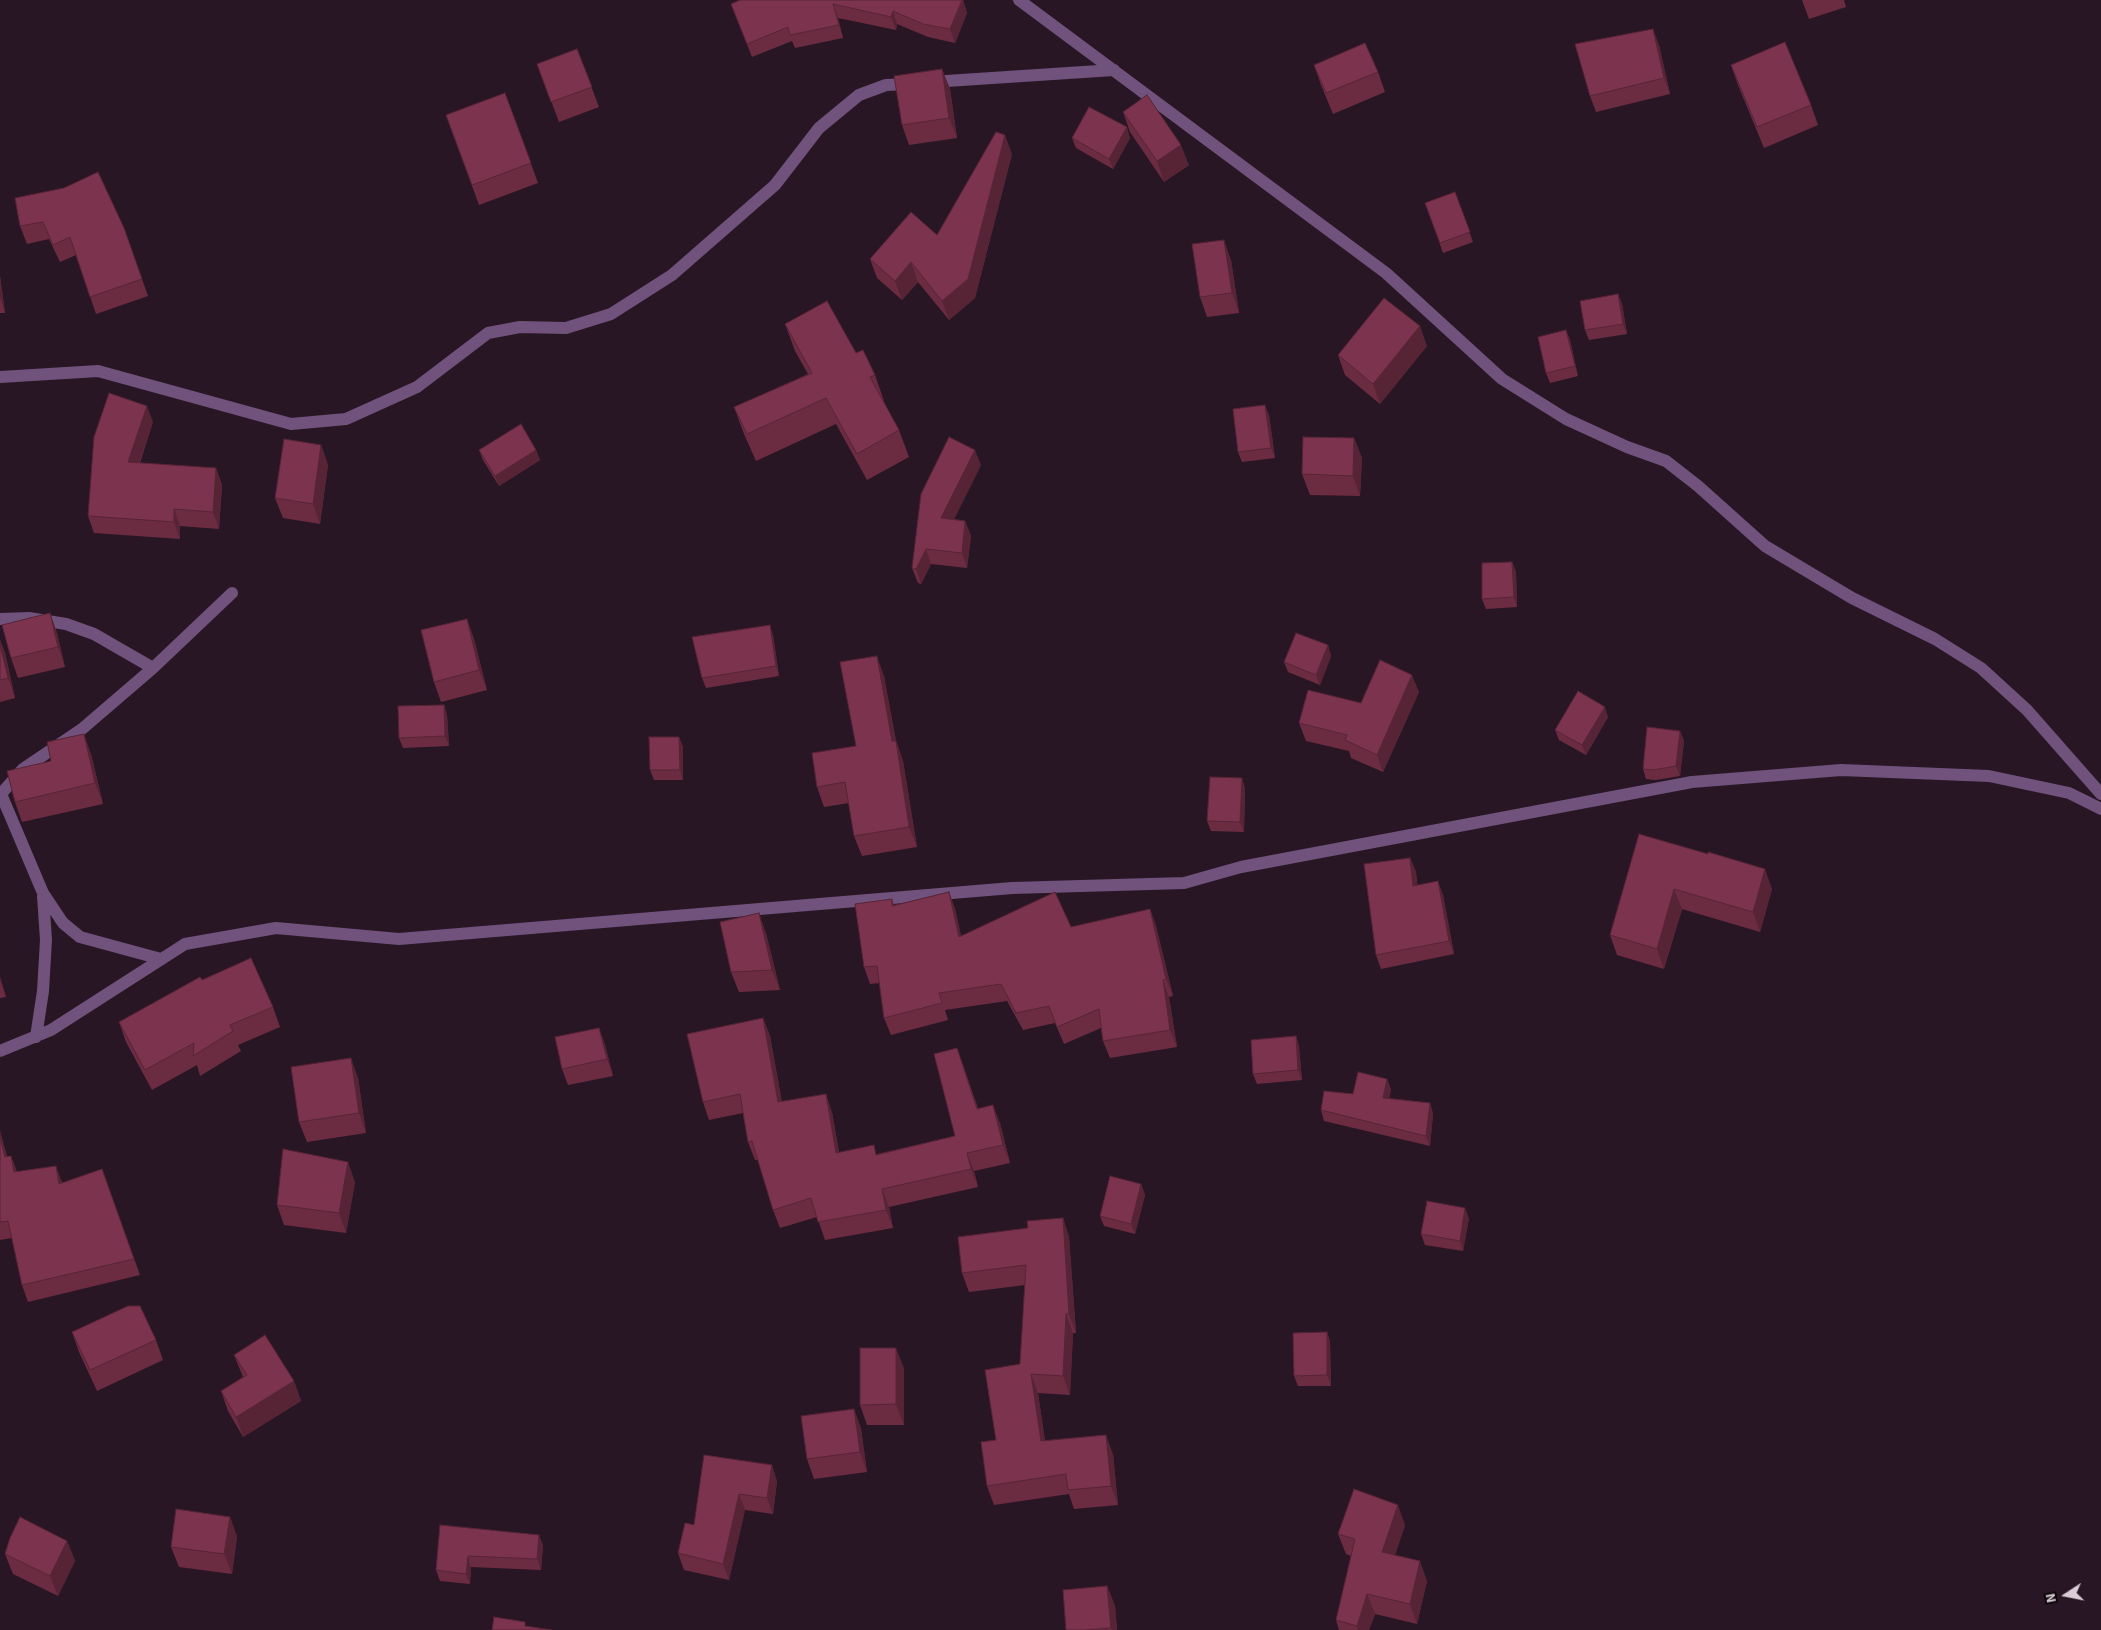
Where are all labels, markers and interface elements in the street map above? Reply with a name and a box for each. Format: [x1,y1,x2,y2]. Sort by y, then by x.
north arrow [2041,1570,2091,1620]
text: N [2041,1591,2062,1604]

